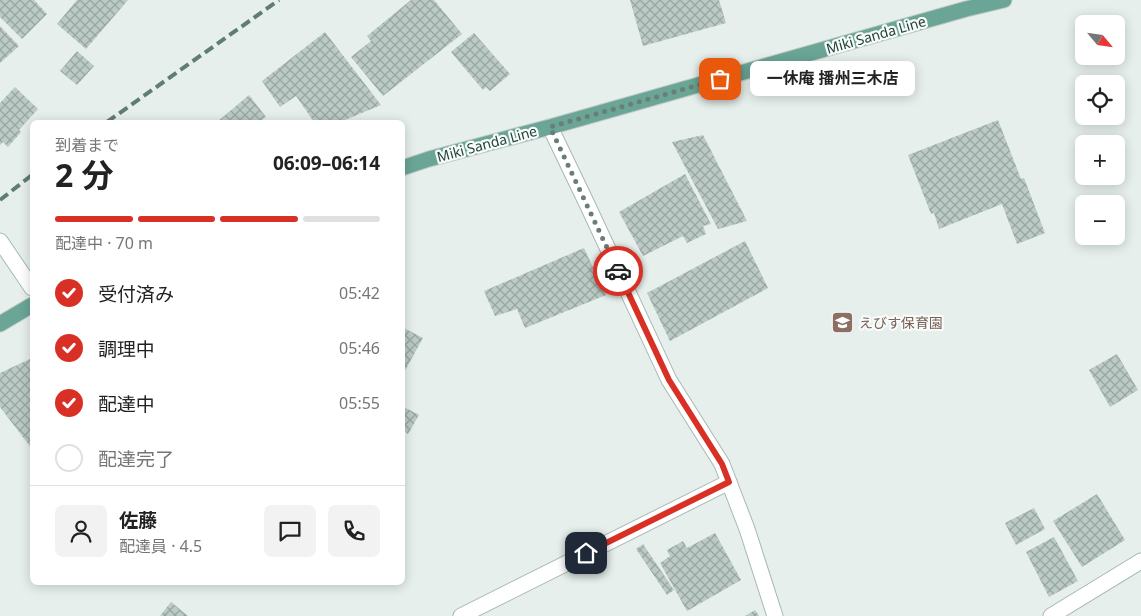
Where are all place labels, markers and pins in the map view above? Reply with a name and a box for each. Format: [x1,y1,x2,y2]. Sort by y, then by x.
pin [699,58,741,100]
callout: 一休庵 播州三木店 [750,62,915,96]
school or university icon: えびす保育園 [831,311,855,335]
place label: えびす保育園 [859,313,943,332]
pin [565,532,607,574]

